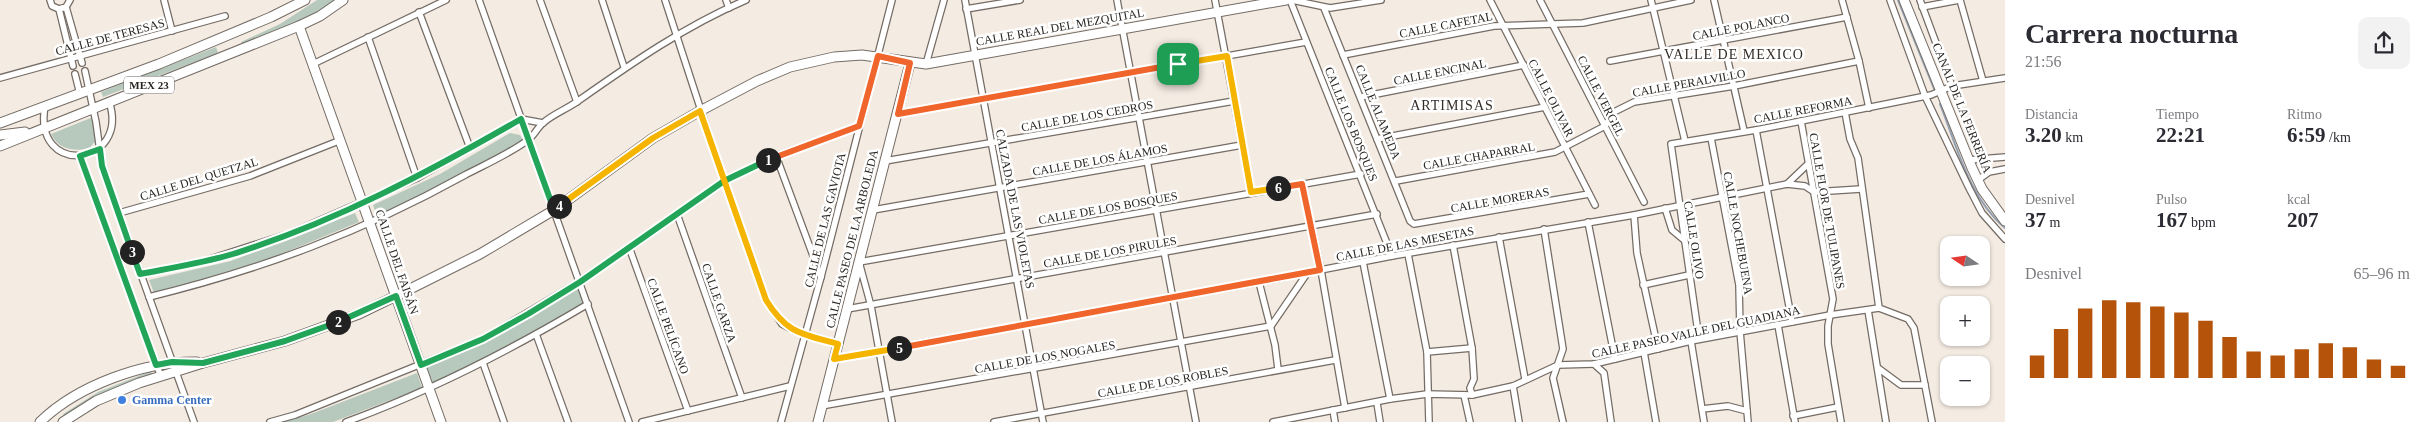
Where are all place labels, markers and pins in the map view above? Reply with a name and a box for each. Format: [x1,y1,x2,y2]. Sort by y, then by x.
pin [1157,43,1199,85]
pin: 1 [756,148,780,172]
pin: 6 [1266,176,1290,200]
pin: 4 [546,194,572,218]
pin: 3 [120,240,144,264]
pin: 2 [326,310,350,334]
pin: 5 [886,336,912,360]
place label: Gamma Center [132,393,212,407]
marker: Gamma Center [116,394,128,406]

